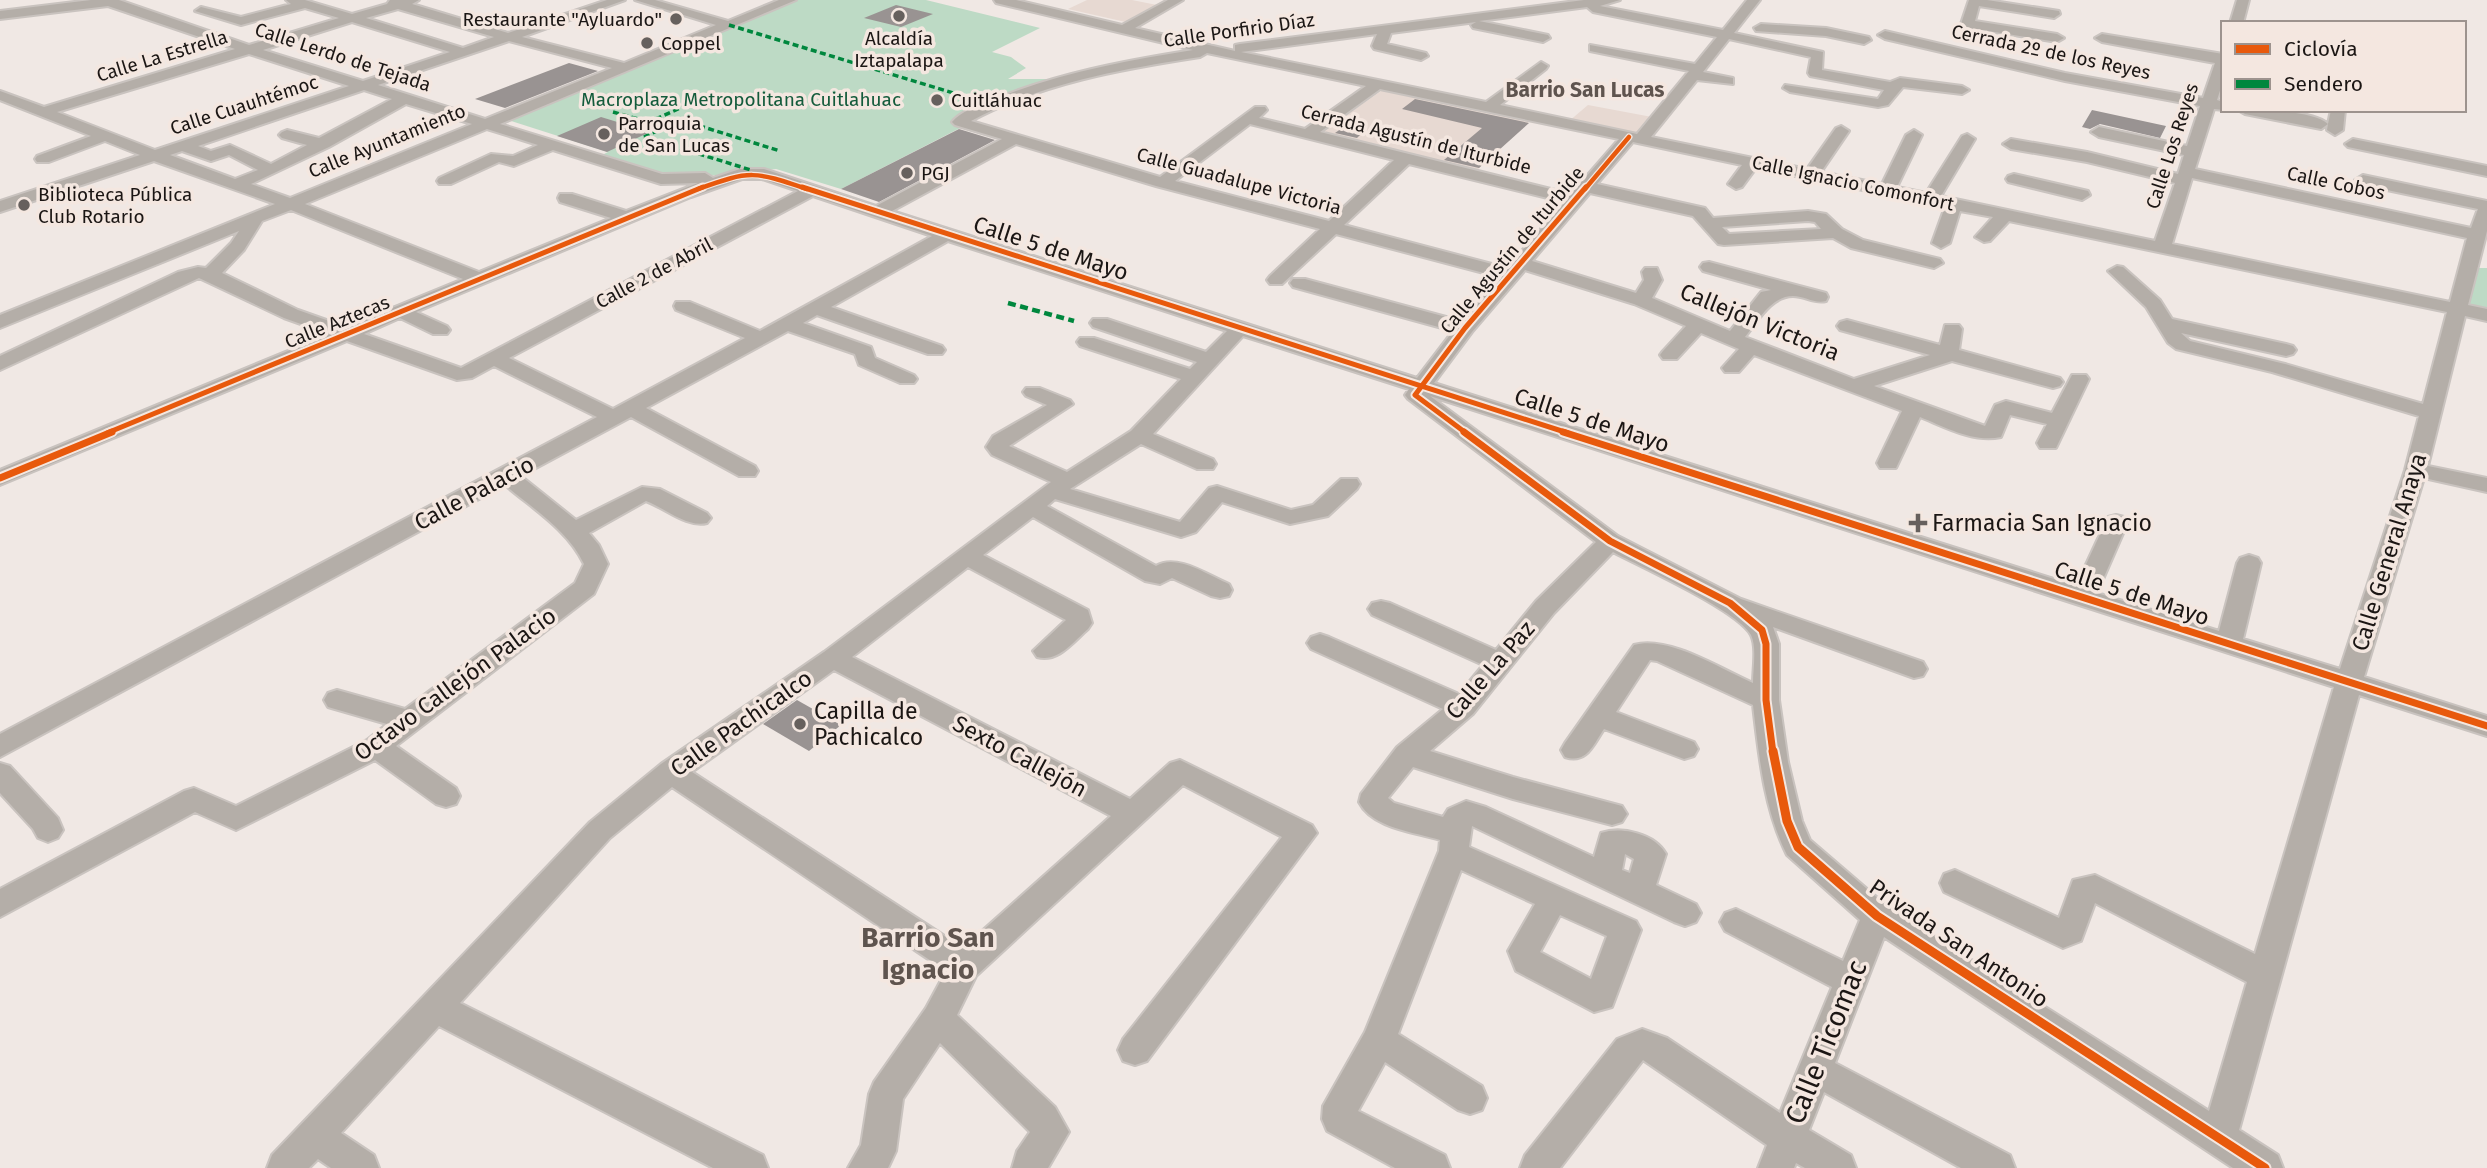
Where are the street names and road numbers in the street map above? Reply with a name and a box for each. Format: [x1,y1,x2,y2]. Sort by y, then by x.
street label: Calle Porfirio Díaz [1162,8,1316,52]
street label: Calle Lerdo de Tejada [252,18,434,96]
street label: Cerrada 2º de los Reyes [1949,20,2153,84]
street label: Calle La Estrella [94,25,230,87]
street label: Calle Cuauhtémoc [167,70,321,140]
street label: Calle Los Reyes [2141,80,2203,212]
street label: Calle Ayuntamiento [305,99,469,183]
street label: Cerrada Agustín de Iturbide [1298,99,1534,179]
street label: Calle Guadalupe Victoria [1134,143,1344,219]
street label: Calle Ignacio Comonfort [1750,150,1956,216]
street label: Calle Agustín de Iturbide [1435,161,1589,339]
street label: Calle Cobos [2285,161,2387,205]
street label: Calle 5 de Mayo [970,210,1132,286]
street label: Calle 2 de Abril [592,232,717,313]
street label: Callejón Victoria [1676,277,1844,367]
street label: Calle Aztecas [281,290,393,353]
street label: Calle 5 de Mayo [1511,382,1673,458]
street label: Calle Palacio [409,450,539,536]
street label: Calle General Anaya [2346,450,2432,654]
street label: Calle 5 de Mayo [2051,555,2213,631]
street label: Octavo Callejón Palacio [349,601,561,767]
street label: Calle La Paz [1440,615,1540,725]
street label: Calle Pachicalco [665,664,817,782]
street label: Sexto Callejón [948,709,1092,803]
street label: Privada San Antonio [1864,873,2054,1013]
street label: Calle Ticomac [1778,955,1874,1129]

